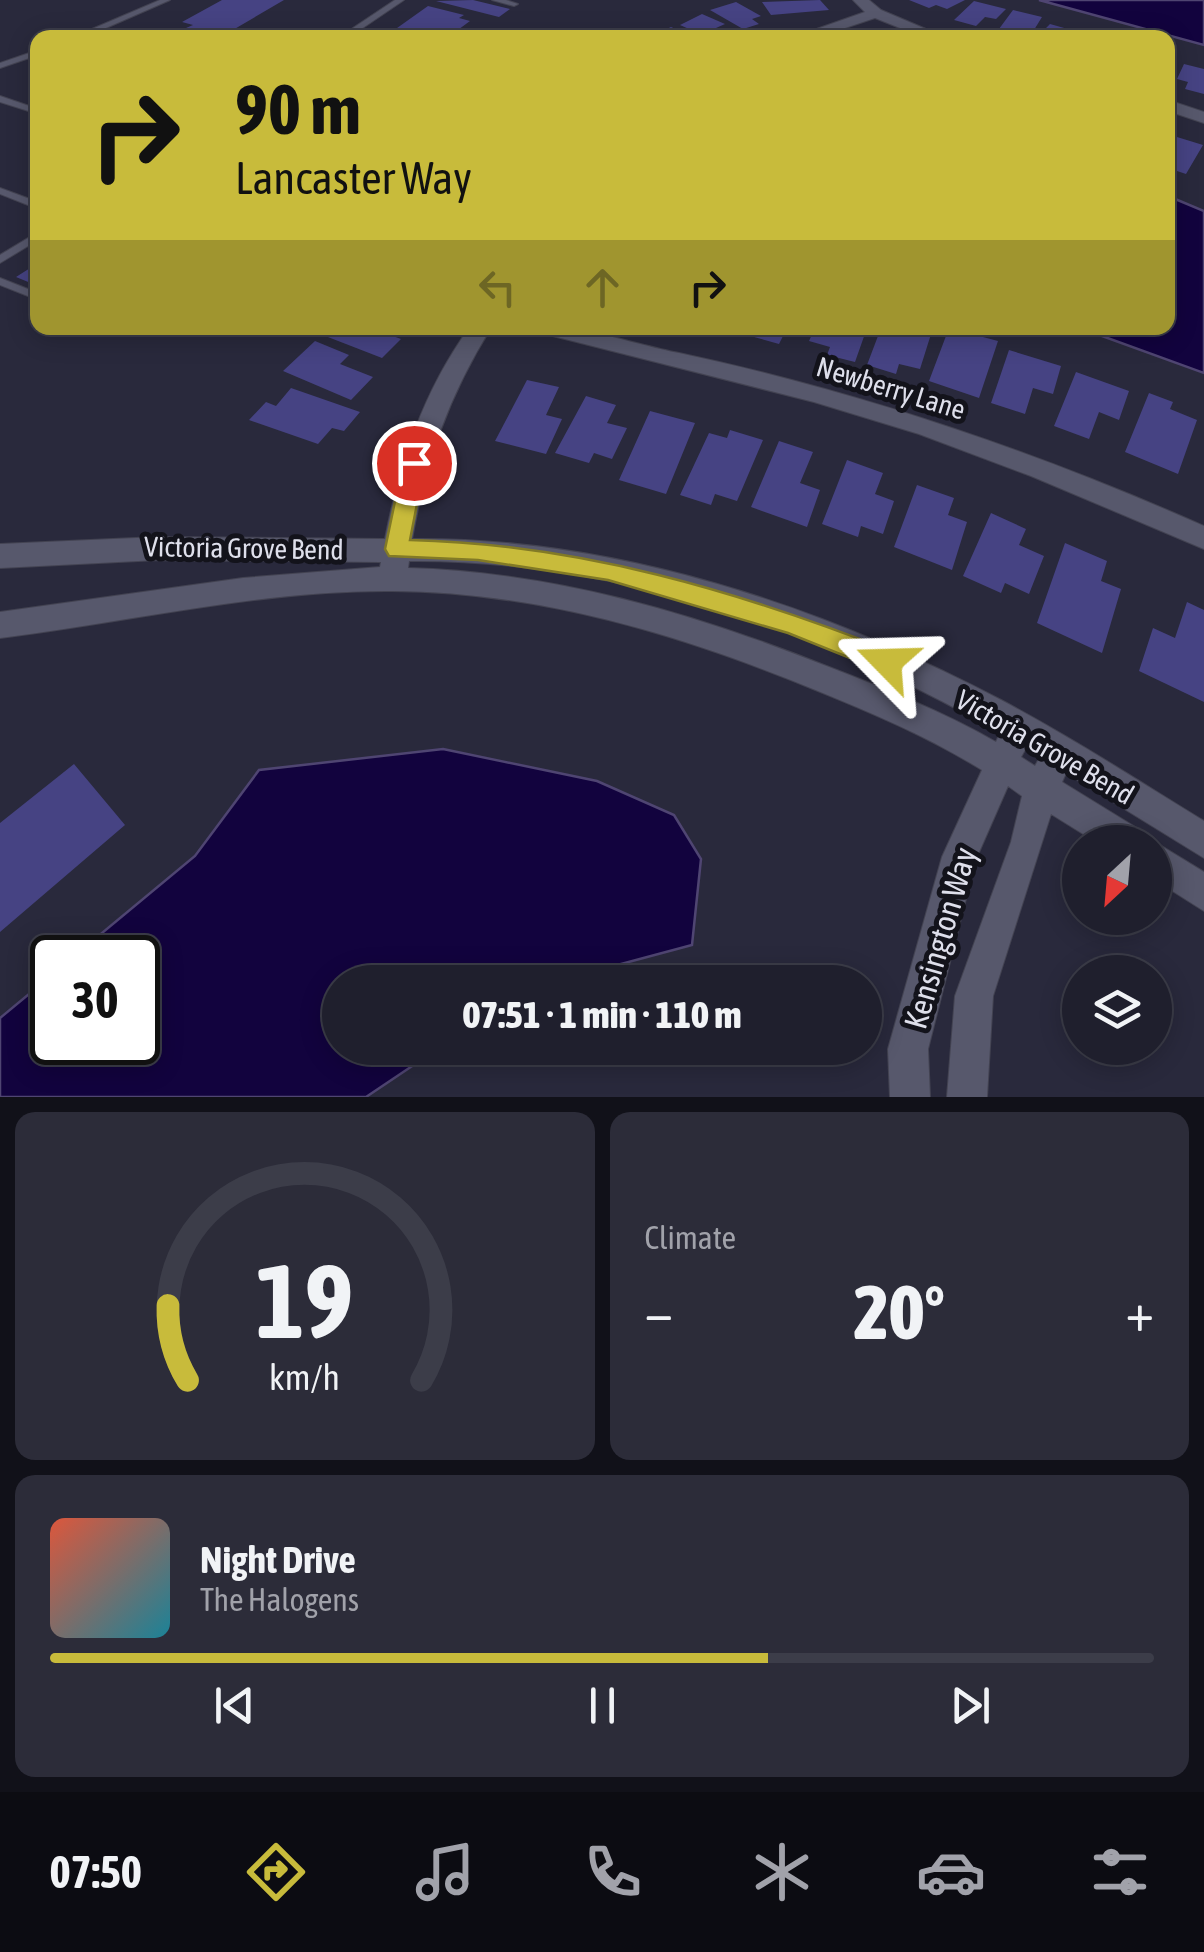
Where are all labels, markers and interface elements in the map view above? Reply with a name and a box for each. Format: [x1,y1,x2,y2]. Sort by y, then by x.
text: 90 m [235,69,361,149]
icon: right [70,70,200,200]
text: Lancaster Way [235,152,472,204]
icon: left [470,260,525,315]
icon: ahead [575,260,630,315]
icon: right [680,260,735,315]
street label: Newberry Lane [813,350,969,426]
pin [372,421,457,506]
icon: arrive [387,436,442,491]
street label: Victoria Grove Bend [144,530,344,566]
position arrow [835,610,939,714]
street label: Victoria Grove Bend [951,683,1139,811]
north arrow [1062,825,1172,935]
map controls [1062,825,1172,1065]
street label: Kensington Way [896,843,984,1033]
speed limit sign: 30 [30,935,160,1065]
button: layers [1062,955,1172,1065]
text: 07:51 · 1 min · 110 m [462,993,742,1036]
text: Climate [645,1219,736,1256]
text: 19 [256,1241,354,1360]
text: 20° [854,1269,945,1355]
text: − [645,1280,673,1343]
text: + [1125,1280,1154,1343]
text: km/h [269,1357,340,1398]
text: Night Drive [200,1538,356,1581]
text: The Halogens [200,1581,359,1618]
icon: previous [207,1678,262,1733]
icon: pause [575,1678,630,1733]
icon: next [943,1678,998,1733]
icon: directions [241,1837,311,1907]
icon: music [410,1837,480,1907]
icon: phone [578,1837,648,1907]
icon: climate [747,1837,817,1907]
icon: car [916,1837,986,1907]
icon: filters [1085,1837,1155,1907]
text: 07:50 [49,1846,142,1898]

